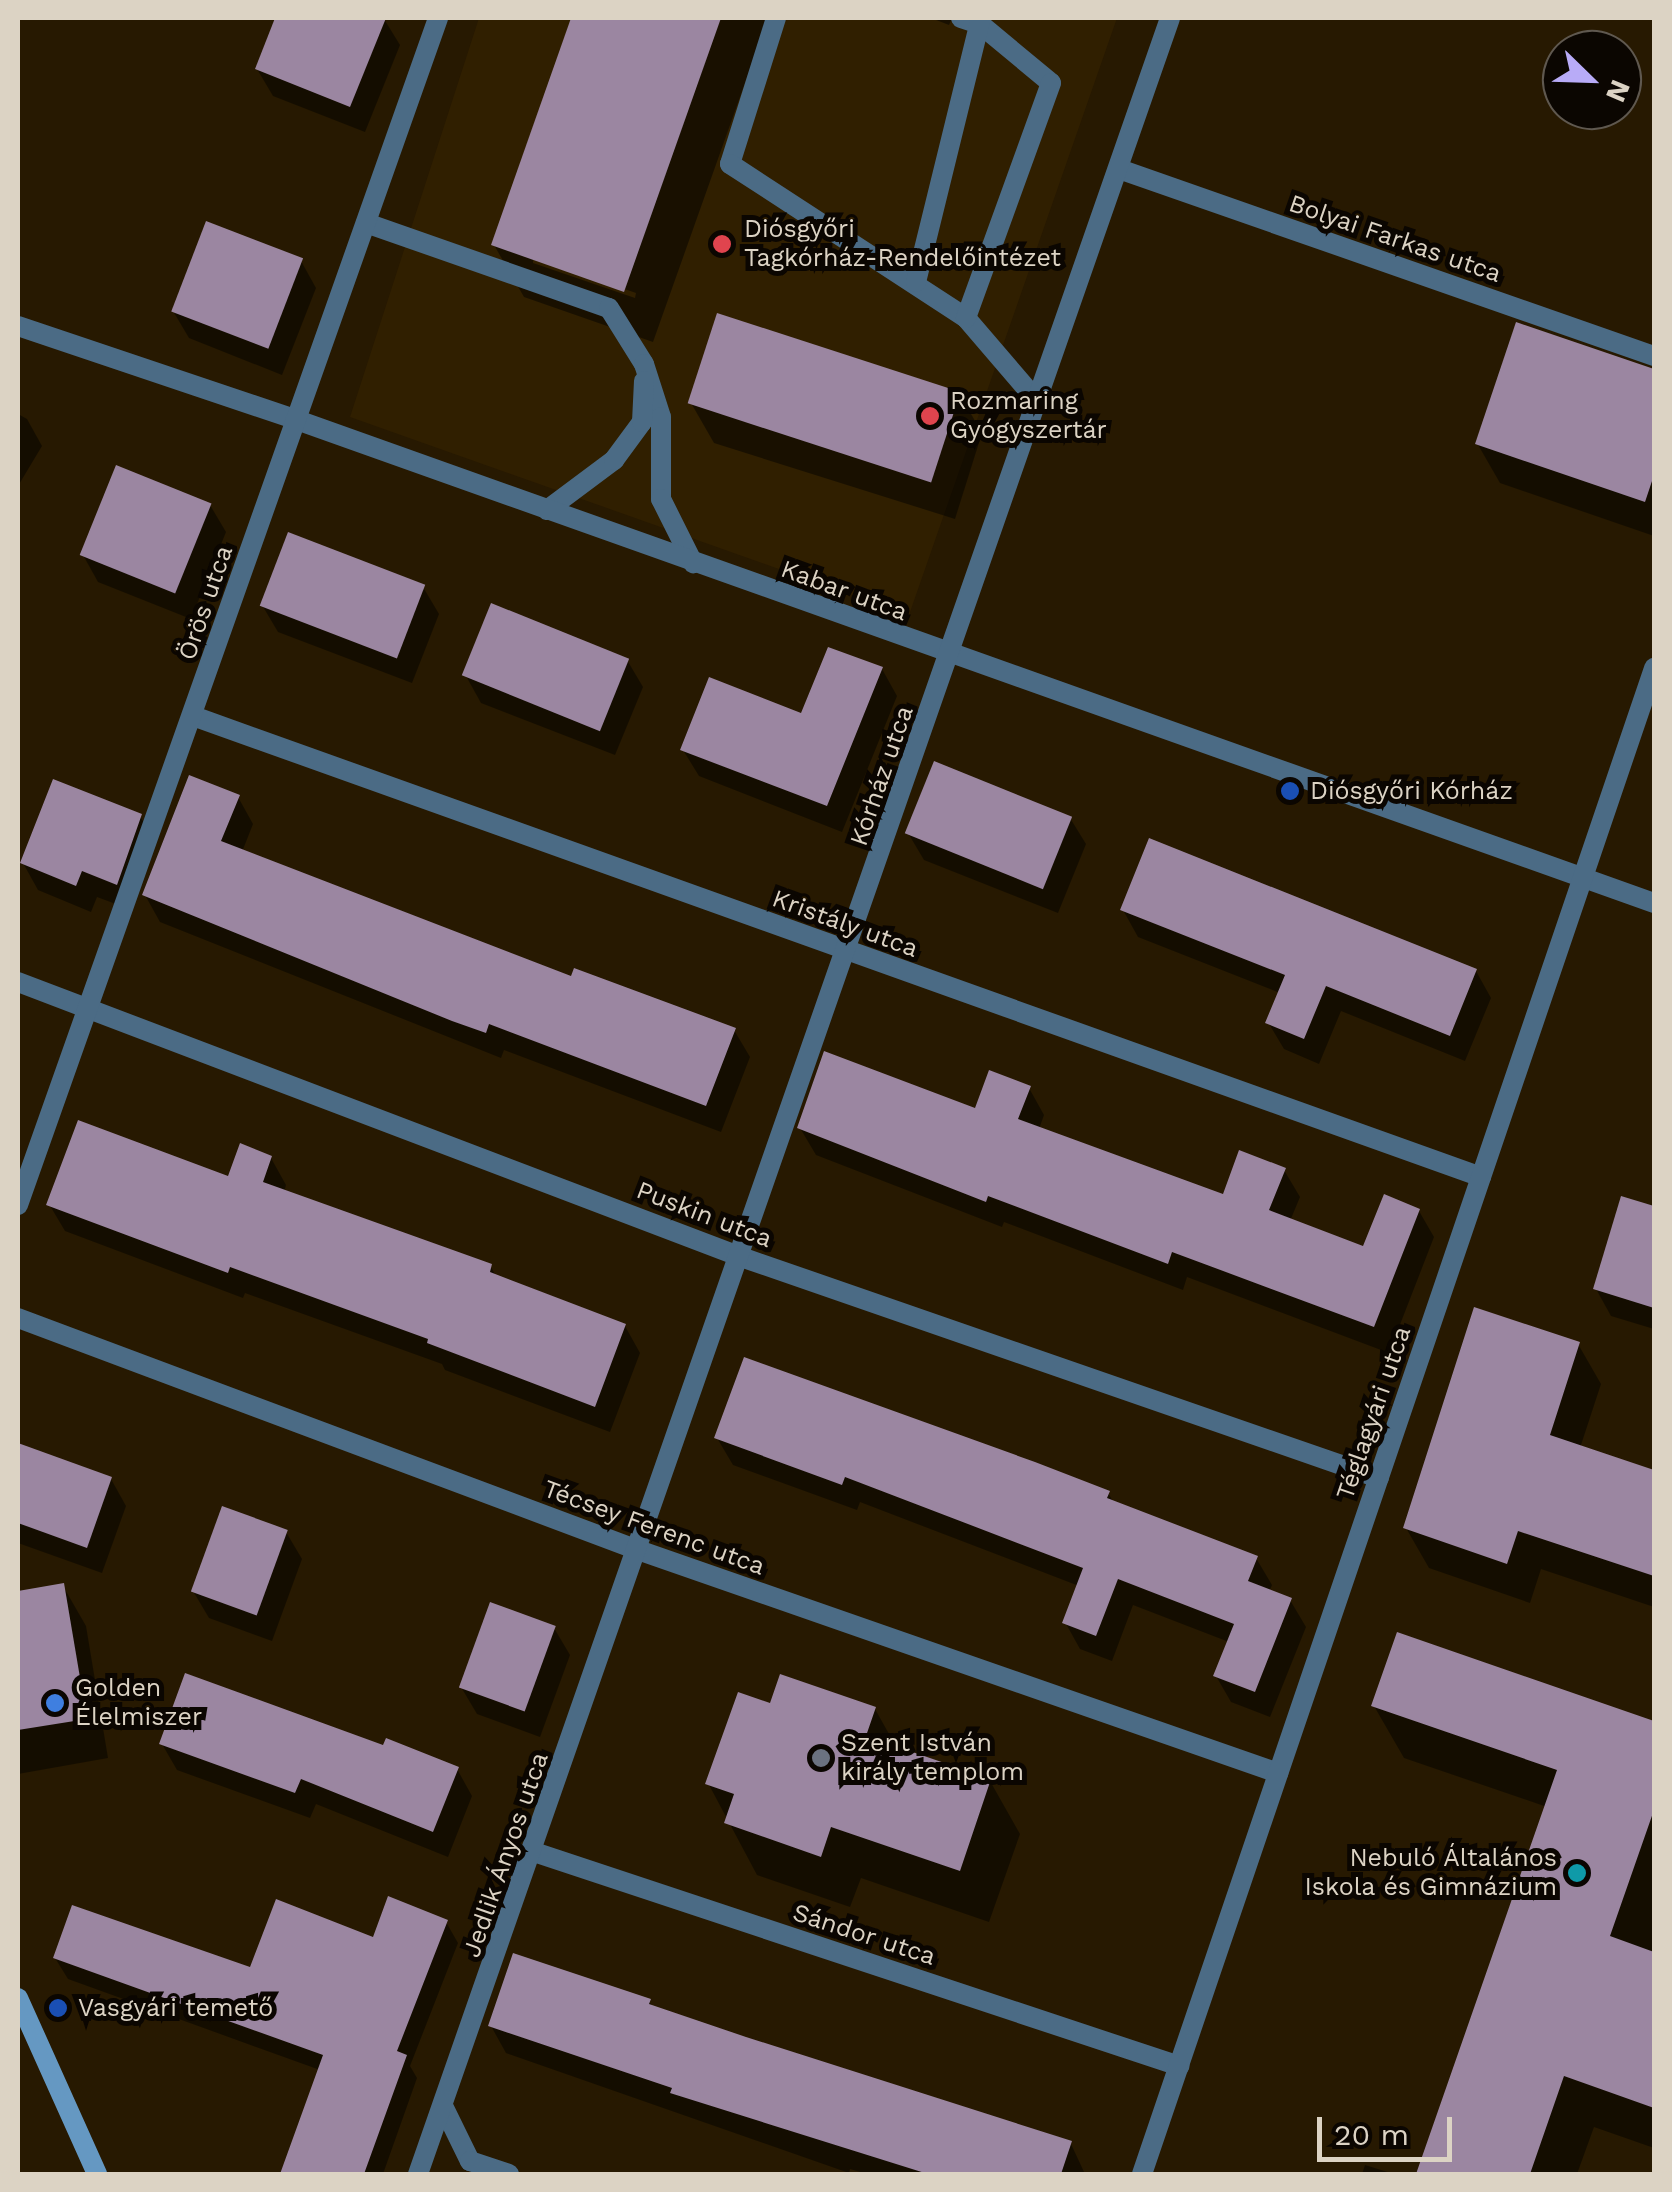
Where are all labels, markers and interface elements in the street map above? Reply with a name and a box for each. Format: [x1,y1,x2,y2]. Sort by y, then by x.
north arrow [1542,30,1642,130]
text: N [1599,75,1637,107]
street label: Bolyai Farkas utca [1285,189,1505,289]
place label: Diósgyőri Tagkórház-Rendelőintézet [744,215,1061,274]
marker: Diósgyőri Tagkórház-Rendelőintézet [709,231,735,257]
place label: Rozmaring Gyógyszertár [950,387,1107,446]
marker: Rozmaring Gyógyszertár [919,405,941,427]
street label: Örös utca [172,542,240,664]
street label: Kabar utca [776,554,912,628]
street label: Kórház utca [844,702,920,850]
place label: Diósgyőri Kórház [1310,776,1513,806]
marker: Diósgyőri Kórház [1279,780,1301,802]
street label: Kristály utca [768,884,922,964]
street label: Puskin utca [632,1175,776,1255]
street label: Téglagyári utca [1330,1322,1418,1504]
street label: Técsey Ferenc utca [539,1474,769,1582]
place label: Golden Élelmiszer [75,1674,202,1733]
marker: Golden Élelmiszer [44,1692,66,1714]
place label: Szent István király templom [841,1729,1025,1788]
marker: Szent István király templom [810,1747,832,1769]
street label: Jedlik Ányos utca [457,1748,555,1962]
place label: Nebuló Általános Iskola és Gimnázium [1304,1844,1557,1903]
marker: Nebuló Általános Iskola és Gimnázium [1566,1862,1588,1884]
street label: Sándor utca [789,1898,939,1972]
place label: Vasgyári temető [78,1993,274,2023]
marker: Vasgyári temető [47,1997,69,2019]
scale bar [1322,2097,1457,2159]
text: 20 m [1334,2117,1409,2152]

